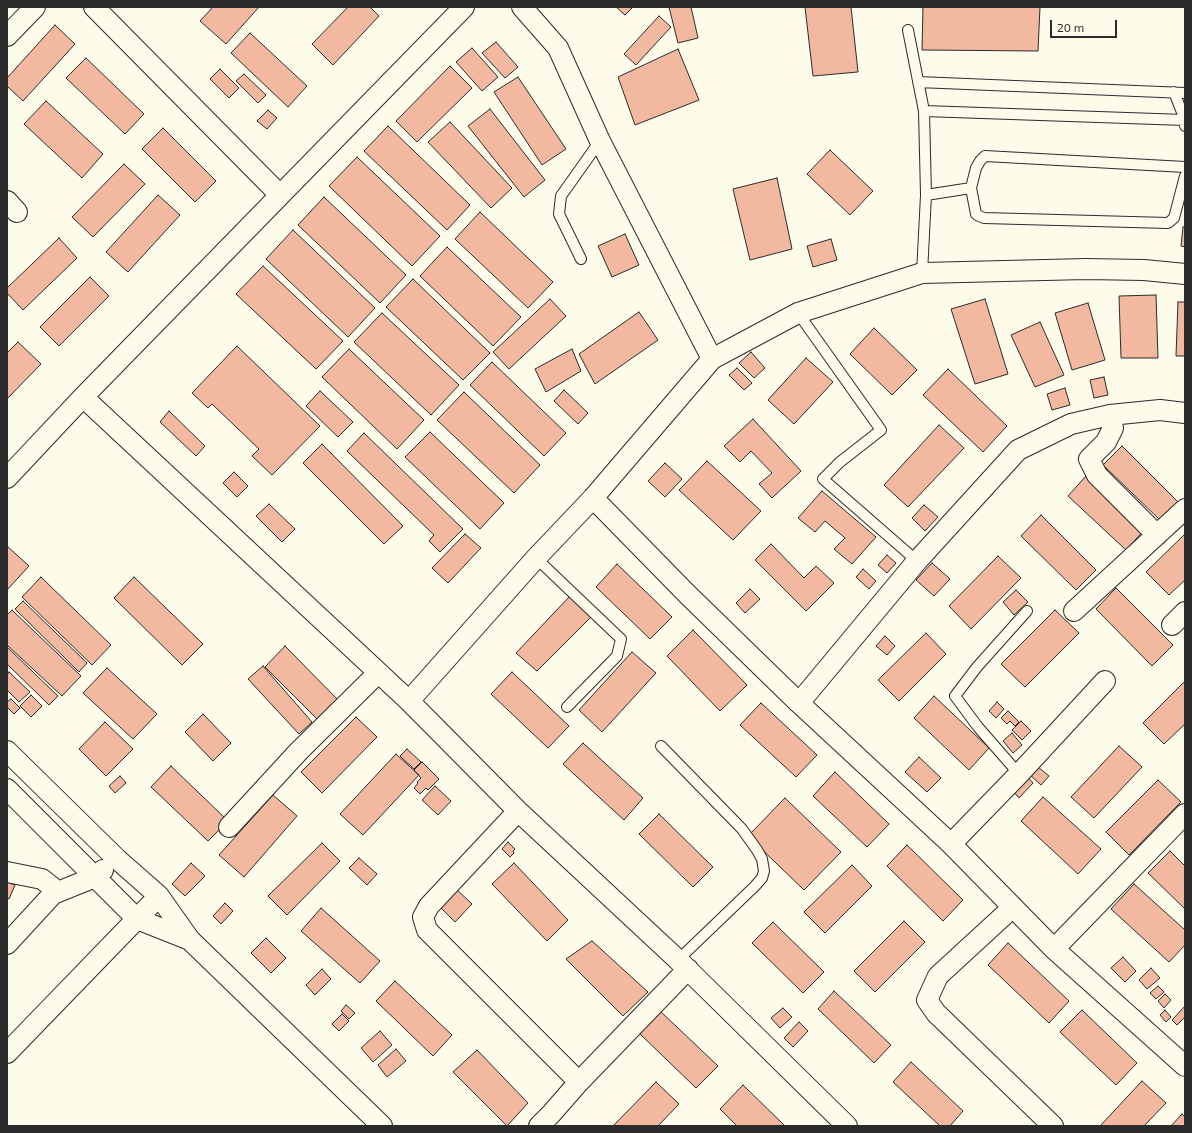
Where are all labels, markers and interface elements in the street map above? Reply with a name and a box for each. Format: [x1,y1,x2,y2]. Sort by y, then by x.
scale bar [1052,12,1119,38]
text: 20 m [1057,20,1084,34]

